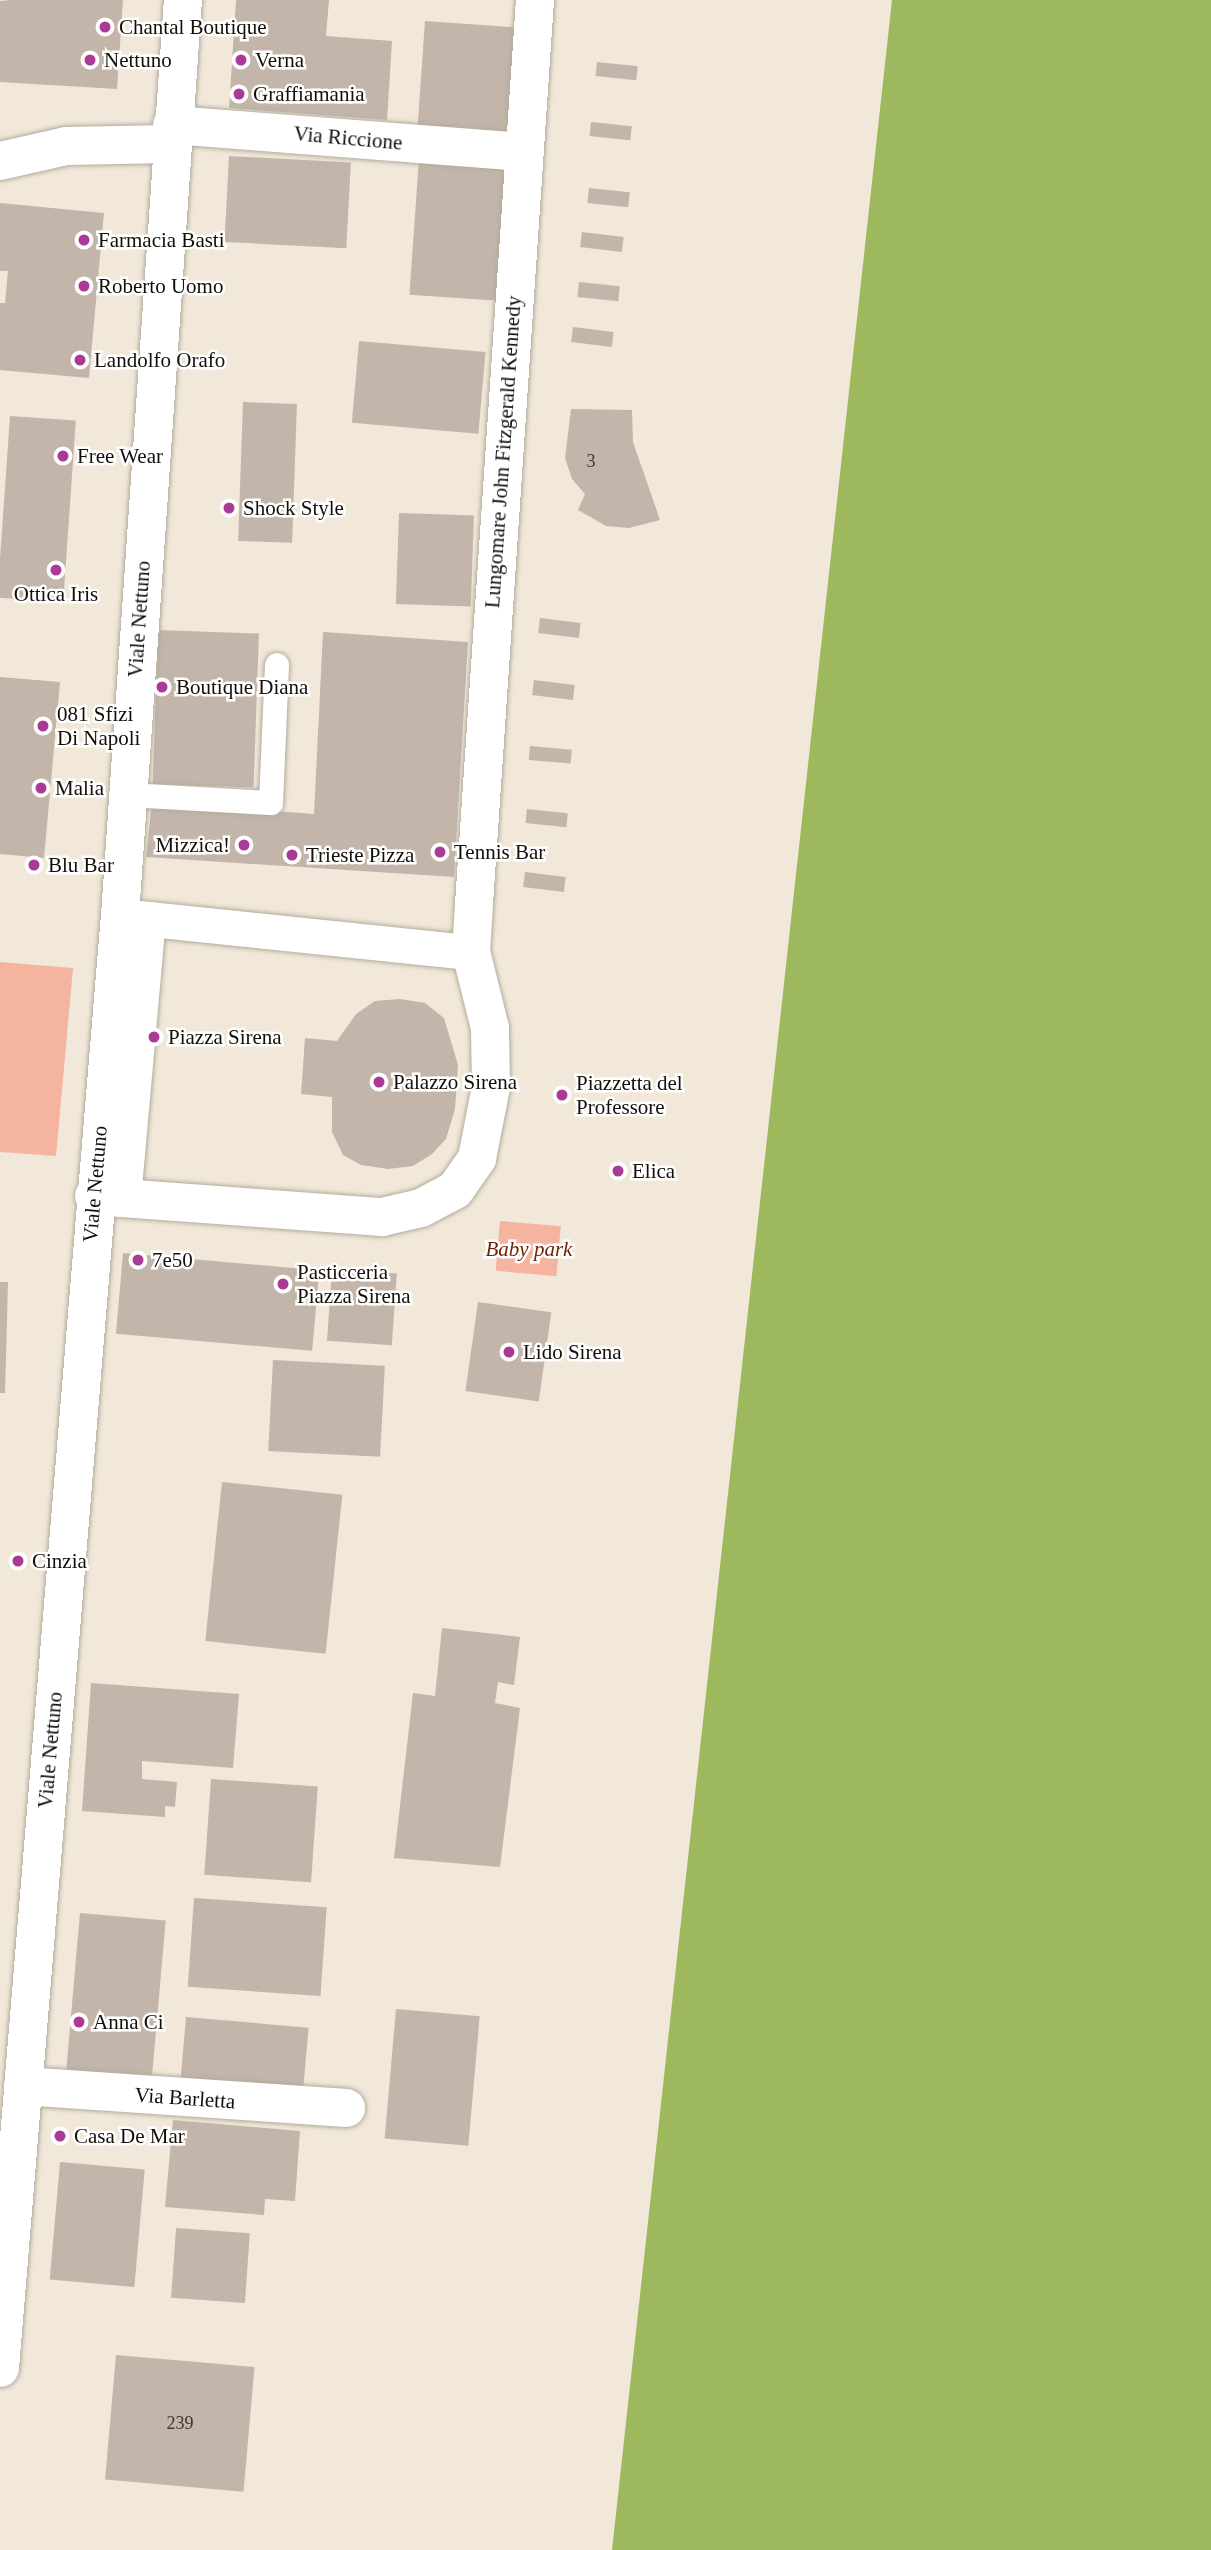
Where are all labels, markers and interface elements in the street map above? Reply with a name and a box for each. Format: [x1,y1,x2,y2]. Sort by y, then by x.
place label: Chantal Boutique [119,14,267,40]
marker: Chantal Boutique [97,19,113,35]
place label: Nettuno [104,47,172,73]
place label: Verna [255,47,304,73]
marker: Nettuno [82,52,98,68]
marker: Verna [233,52,249,68]
place label: Graffiamania [253,81,365,107]
marker: Graffiamania [231,86,247,102]
street label: Via Riccione [293,121,403,155]
place label: Farmacia Basti [98,227,225,253]
marker: Farmacia Basti [76,232,92,248]
place label: Roberto Uomo [98,273,223,299]
marker: Roberto Uomo [76,278,92,294]
street label: Lungomare John Fitzgerald Kennedy [480,295,526,609]
place label: Landolfo Orafo [94,347,225,373]
marker: Landolfo Orafo [72,352,88,368]
place label: Free Wear [77,443,163,469]
marker: Free Wear [55,448,71,464]
house number: 3 [586,450,596,472]
place label: Shock Style [243,495,344,521]
marker: Shock Style [221,500,237,516]
street label: Viale Nettuno [122,560,156,678]
marker: Ottica Iris [48,562,64,578]
place label: Ottica Iris [14,581,98,607]
place label: Boutique Diana [176,674,308,700]
marker: Boutique Diana [154,679,170,695]
place label: 081 Sfizi Di Napoli [57,701,140,751]
marker: 081 Sfizi Di Napoli [35,718,51,734]
place label: Malia [55,775,104,801]
marker: Malia [33,780,49,796]
place label: Mizzica! [155,832,230,858]
marker: Mizzica! [236,837,252,853]
place label: Tennis Bar [454,839,545,865]
place label: Trieste Pizza [306,842,414,868]
marker: Tennis Bar [432,844,448,860]
marker: Trieste Pizza [284,847,300,863]
place label: Blu Bar [48,852,114,878]
marker: Blu Bar [26,857,42,873]
place label: Piazza Sirena [168,1024,282,1050]
marker: Piazza Sirena [146,1029,162,1045]
place label: Palazzo Sirena [393,1069,517,1095]
place label: Piazzetta del Professore [576,1070,683,1120]
marker: Palazzo Sirena [371,1074,387,1090]
marker: Piazzetta del Professore [554,1087,570,1103]
street label: Viale Nettuno [77,1125,113,1243]
place label: Elica [632,1158,675,1184]
marker: Elica [610,1163,626,1179]
park label: Baby park [486,1236,572,1262]
place label: 7e50 [152,1247,193,1273]
marker: 7e50 [130,1252,146,1268]
place label: Pasticceria Piazza Sirena [297,1259,411,1309]
marker: Pasticceria Piazza Sirena [275,1276,291,1292]
place label: Lido Sirena [523,1339,622,1365]
marker: Lido Sirena [501,1344,517,1360]
place label: Cinzia [32,1548,87,1574]
marker: Cinzia [10,1553,26,1569]
street label: Viale Nettuno [32,1691,68,1809]
place label: Anna Ci [93,2009,164,2035]
marker: Anna Ci [71,2014,87,2030]
street label: Via Barletta [134,2082,236,2114]
place label: Casa De Mar [74,2123,185,2149]
marker: Casa De Mar [52,2128,68,2144]
house number: 239 [166,2412,194,2434]

